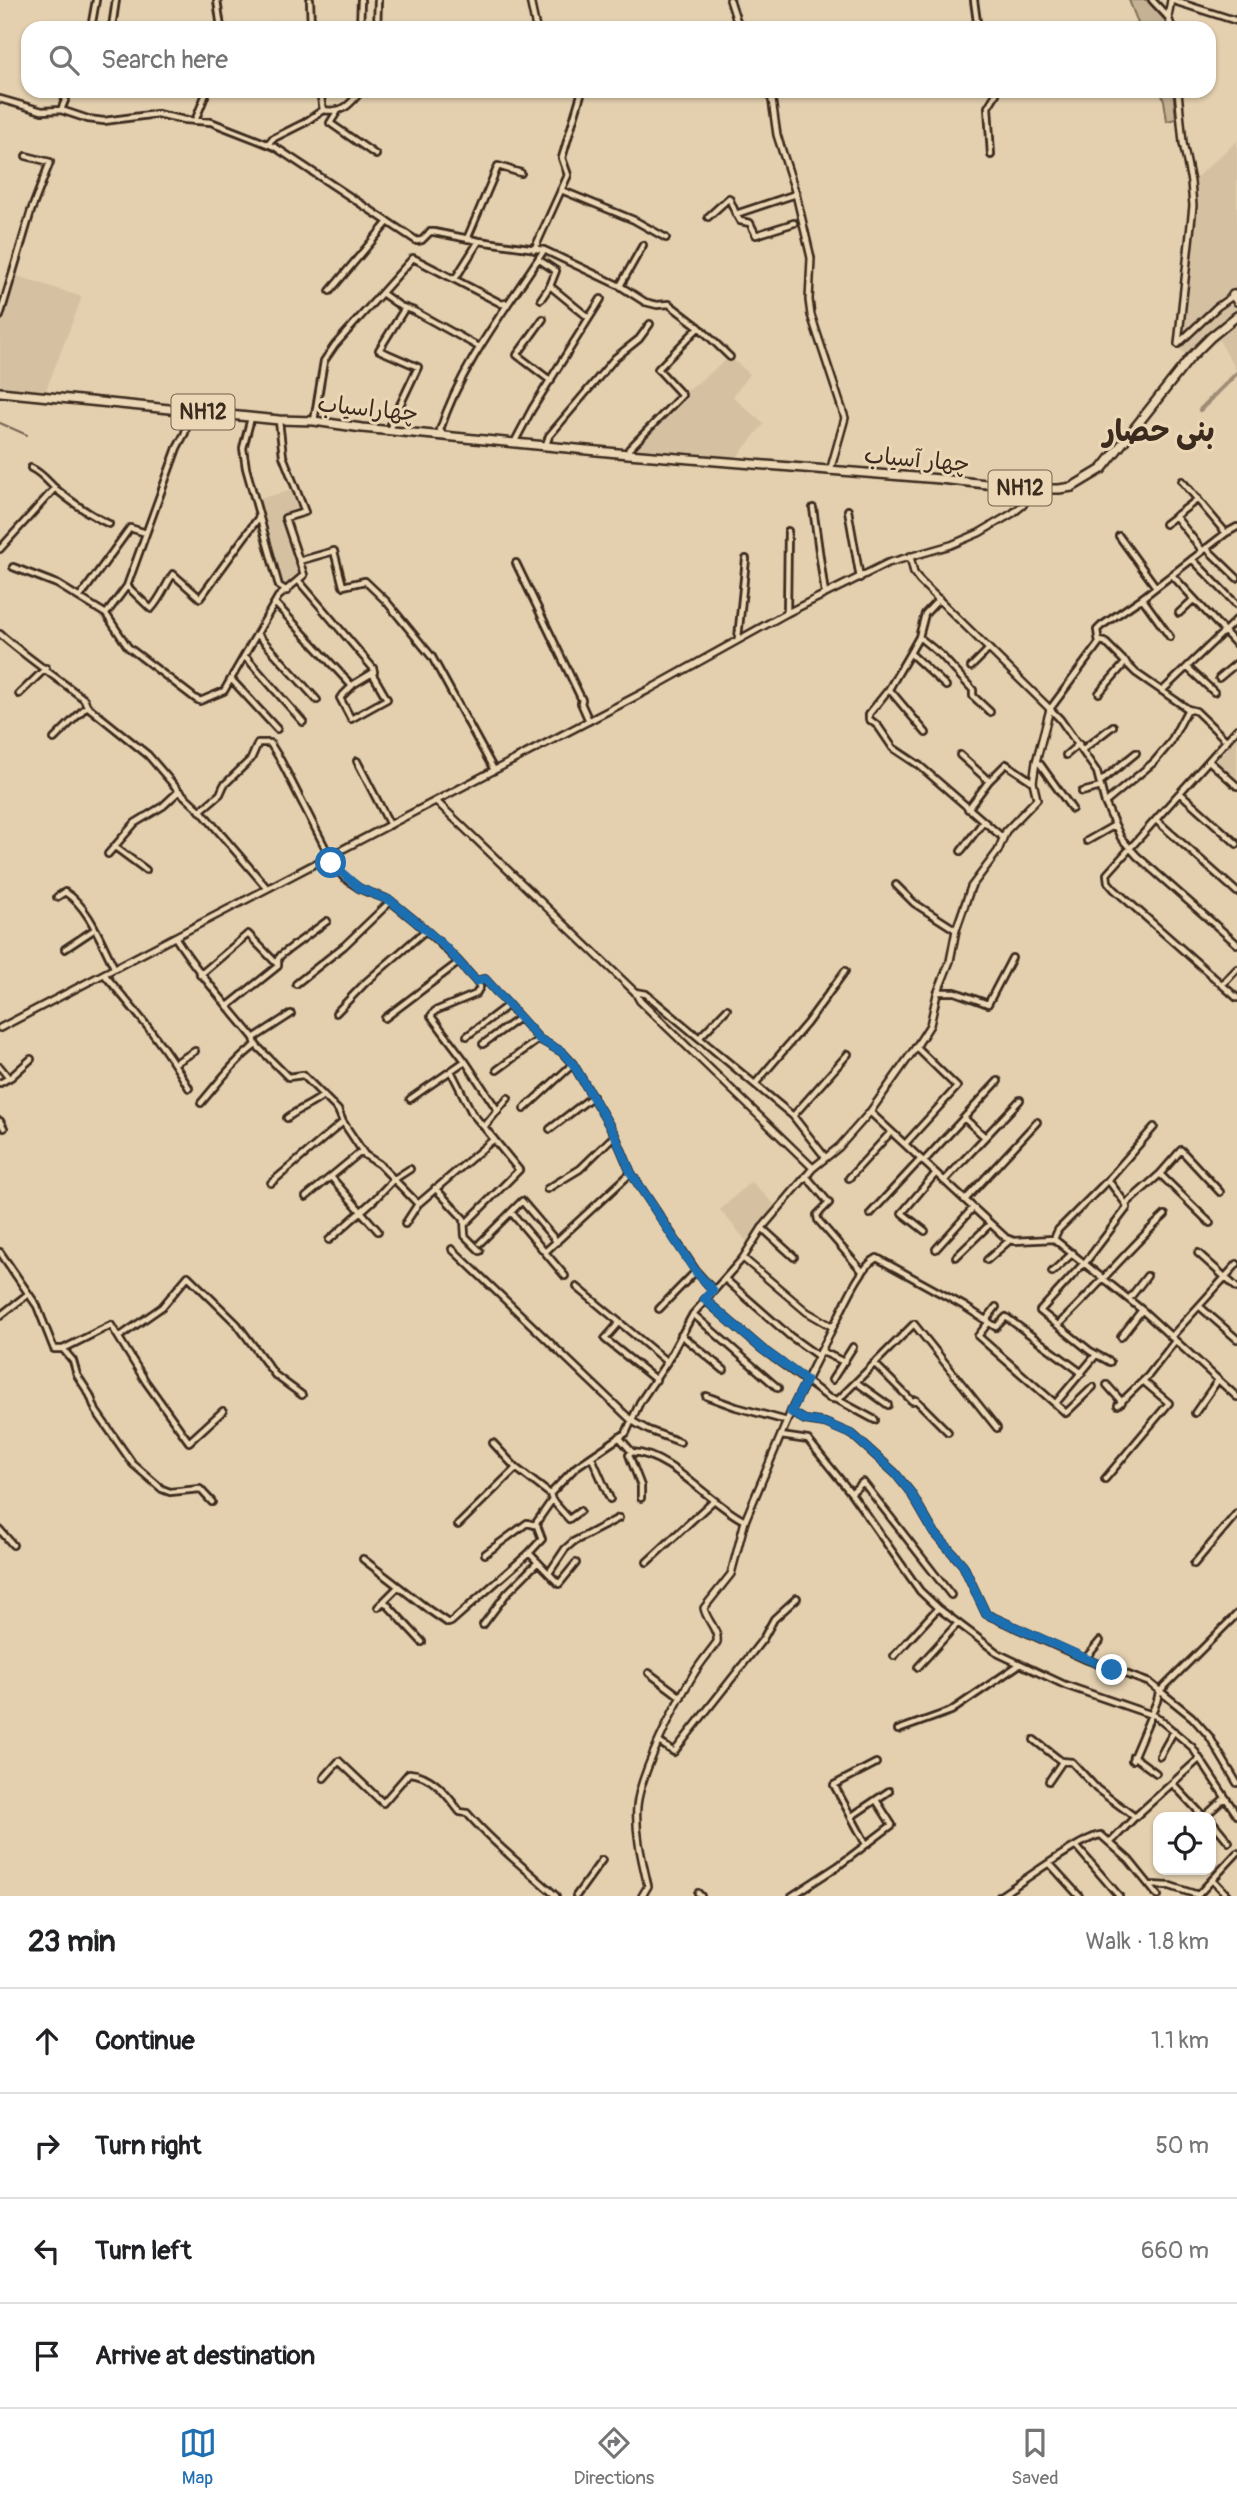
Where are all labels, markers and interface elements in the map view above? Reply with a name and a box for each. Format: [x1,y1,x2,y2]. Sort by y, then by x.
search box [21,21,1216,98]
icon: search [45,41,83,79]
text: Search here [101,44,228,76]
street label: چهاراسیاب [316,389,420,428]
road number: NH12 [172,394,234,430]
district label: بنی حصار [1100,413,1215,450]
street label: چهار آسیاب [863,440,971,479]
road number: NH12 [988,470,1052,505]
route start [315,847,346,878]
route end [1096,1654,1127,1685]
map controls [1153,1812,1216,1875]
button: locate [1153,1812,1216,1875]
text: 23 min [28,1923,116,1960]
text: Walk · 1.8 km [1086,1927,1209,1956]
icon: ahead [28,2022,66,2060]
text: Continue [95,2025,195,2057]
text: 1.1 km [1151,2026,1209,2055]
icon: right [28,2127,66,2165]
text: Turn right [95,2130,201,2162]
text: 50 m [1155,2131,1209,2160]
icon: left [28,2232,66,2270]
text: Turn left [95,2235,191,2267]
text: 660 m [1141,2236,1209,2265]
icon: arrive [28,2337,66,2375]
text: Arrive at destination [95,2340,315,2372]
tab: Map [179,2424,217,2490]
tab: Directions [574,2424,654,2490]
tab: Saved [1011,2424,1058,2490]

